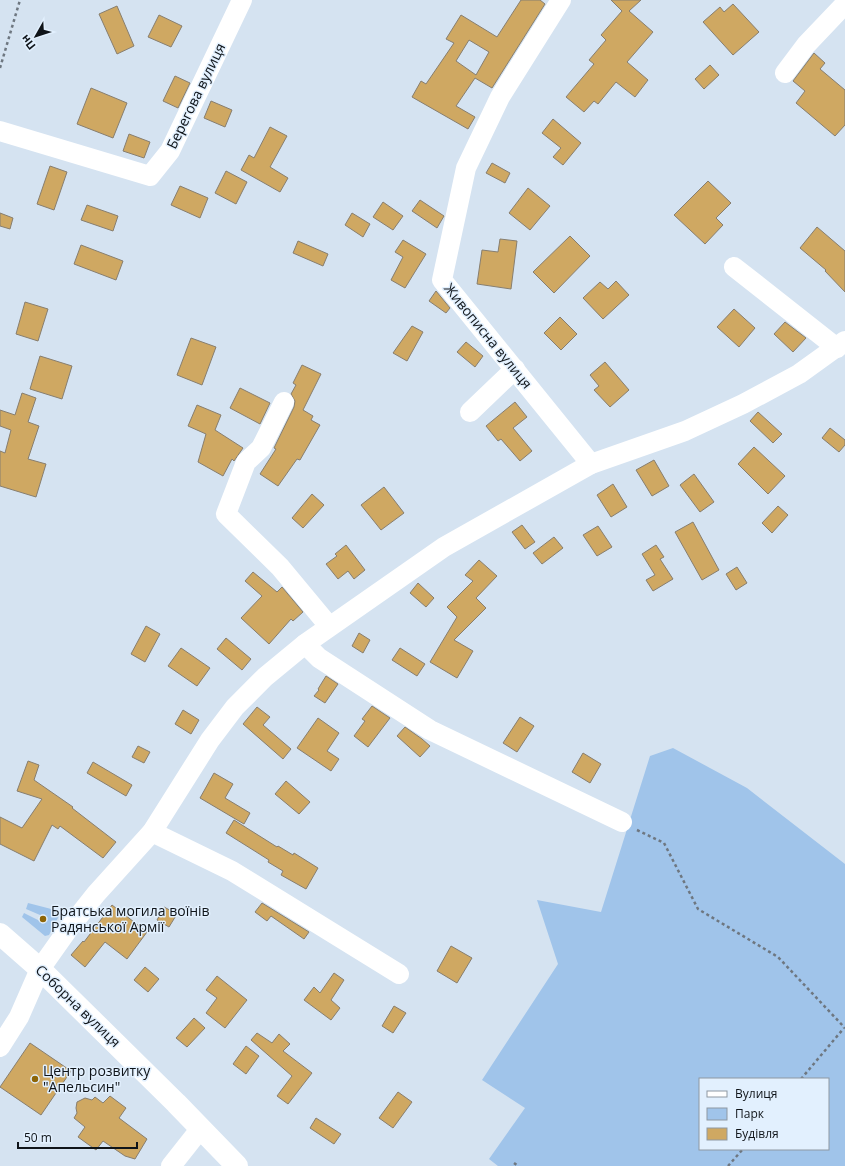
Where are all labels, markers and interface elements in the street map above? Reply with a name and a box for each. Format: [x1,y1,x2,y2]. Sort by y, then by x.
north arrow [16,16,56,56]
text: Пн [17,32,39,53]
street label: Берегова вулиця [162,40,229,152]
street label: Живописна вулиця [440,279,537,392]
place label: Братська могила воїнів Радянської Армії [51,901,210,936]
marker: Братська могила воїнів Радянської Армії [38,914,48,924]
street label: Соборна вулиця [32,960,125,1051]
place label: Центр розвитку "Апельсин" [43,1061,151,1096]
marker: Центр розвитку "Апельсин" [30,1074,40,1084]
legend [699,1078,829,1150]
text: Вулиця [735,1085,777,1102]
text: Парк [735,1105,765,1122]
scale bar [18,1124,137,1150]
text: Будівля [735,1125,779,1142]
text: 50 m [24,1129,52,1146]

